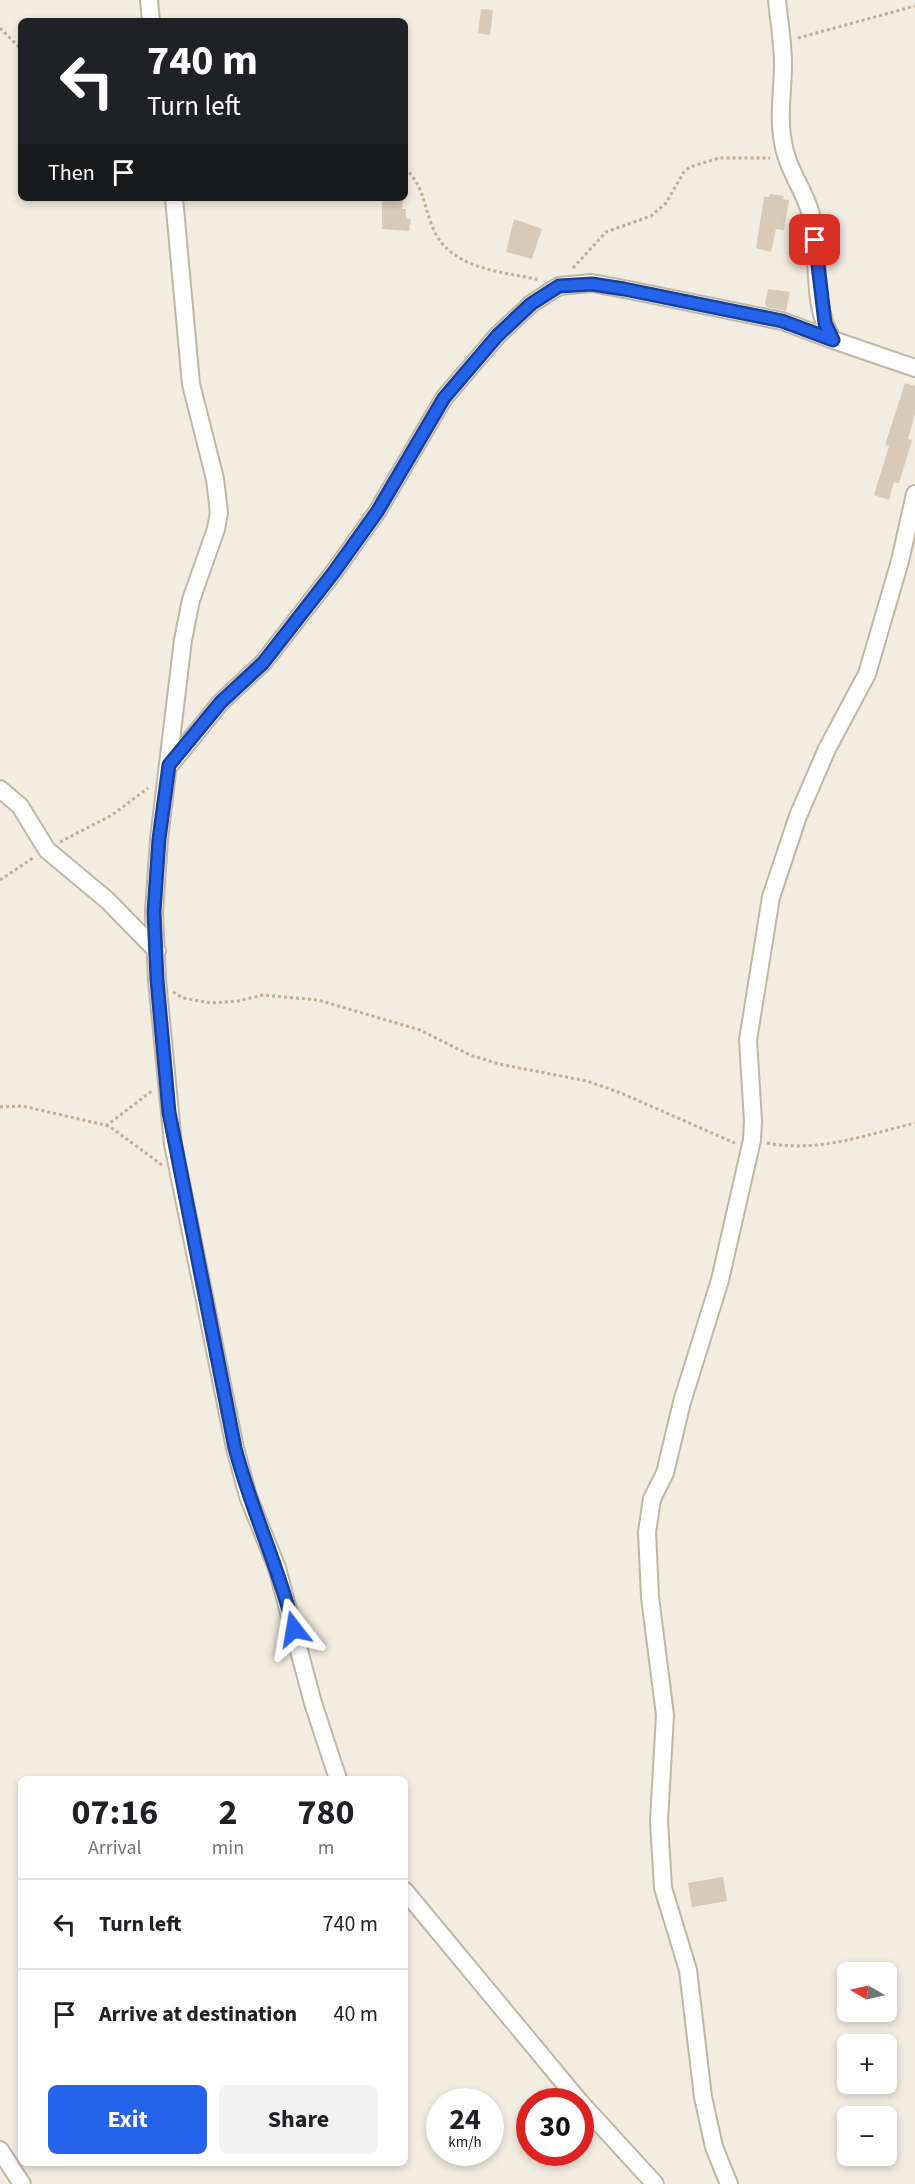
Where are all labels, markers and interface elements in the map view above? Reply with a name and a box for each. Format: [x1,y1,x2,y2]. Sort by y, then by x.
text: 740 m [147,31,258,91]
icon: left [48,42,126,120]
text: Turn left [147,87,241,126]
icon: arrive [107,156,140,189]
text: Then [48,157,95,189]
pin [789,214,840,265]
icon: arrive [798,223,831,256]
position arrow [262,1597,326,1661]
text: 07:16 [71,1787,158,1838]
text: 2 [218,1787,237,1838]
text: 780 [298,1787,355,1838]
text: Arrival [88,1834,142,1862]
text: min [212,1834,244,1862]
text: m [318,1834,334,1862]
icon: left [48,1908,81,1941]
text: Turn left [99,1908,181,1940]
text: 740 m [323,1908,378,1940]
north arrow [837,1962,897,2022]
map controls [837,1962,897,2166]
icon: arrive [48,1998,81,2031]
text: Arrive at destination [99,1998,297,2030]
text: 40 m [333,1998,378,2030]
button: + [837,2034,897,2094]
button: Exit [48,2085,207,2154]
button: Share [219,2085,378,2154]
speed limit sign: 30 [516,2088,594,2166]
text: 24 [449,2098,481,2141]
button: − [837,2106,897,2166]
text: km/h [448,2132,482,2153]

